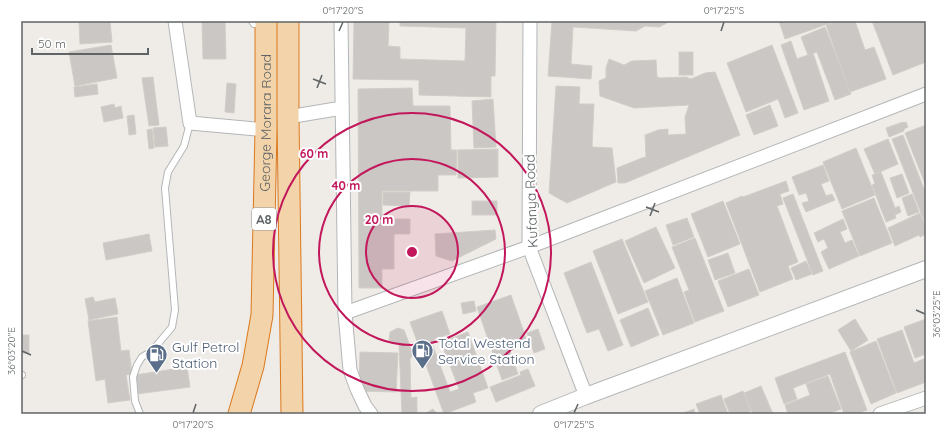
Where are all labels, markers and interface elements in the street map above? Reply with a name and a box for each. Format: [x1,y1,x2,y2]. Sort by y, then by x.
text: 0°17'20"S [323,4,364,17]
text: 0°17'25"S [704,4,745,17]
scale bar [32,30,148,56]
text: 50 m [38,36,66,51]
street label: George Morara Road [256,54,275,192]
text: 60 m [300,146,328,161]
street label: Kufanya Road [520,154,542,248]
text: 40 m [332,178,360,193]
road number: A8 [252,208,276,230]
text: 20 m [365,212,393,227]
centre of rings [405,245,419,259]
text: 36°03'25"E [930,290,943,338]
text: 36°03'20"E [5,327,18,375]
place label: Total Westend Service Station [438,334,535,368]
place label: Gulf Petrol Station [172,338,239,372]
fuel station icon: Total Westend Service Station [410,338,436,371]
fuel station icon: Gulf Petrol Station [143,342,169,375]
text: 0°17'20"S [173,418,214,431]
text: 0°17'25"S [554,418,595,431]

